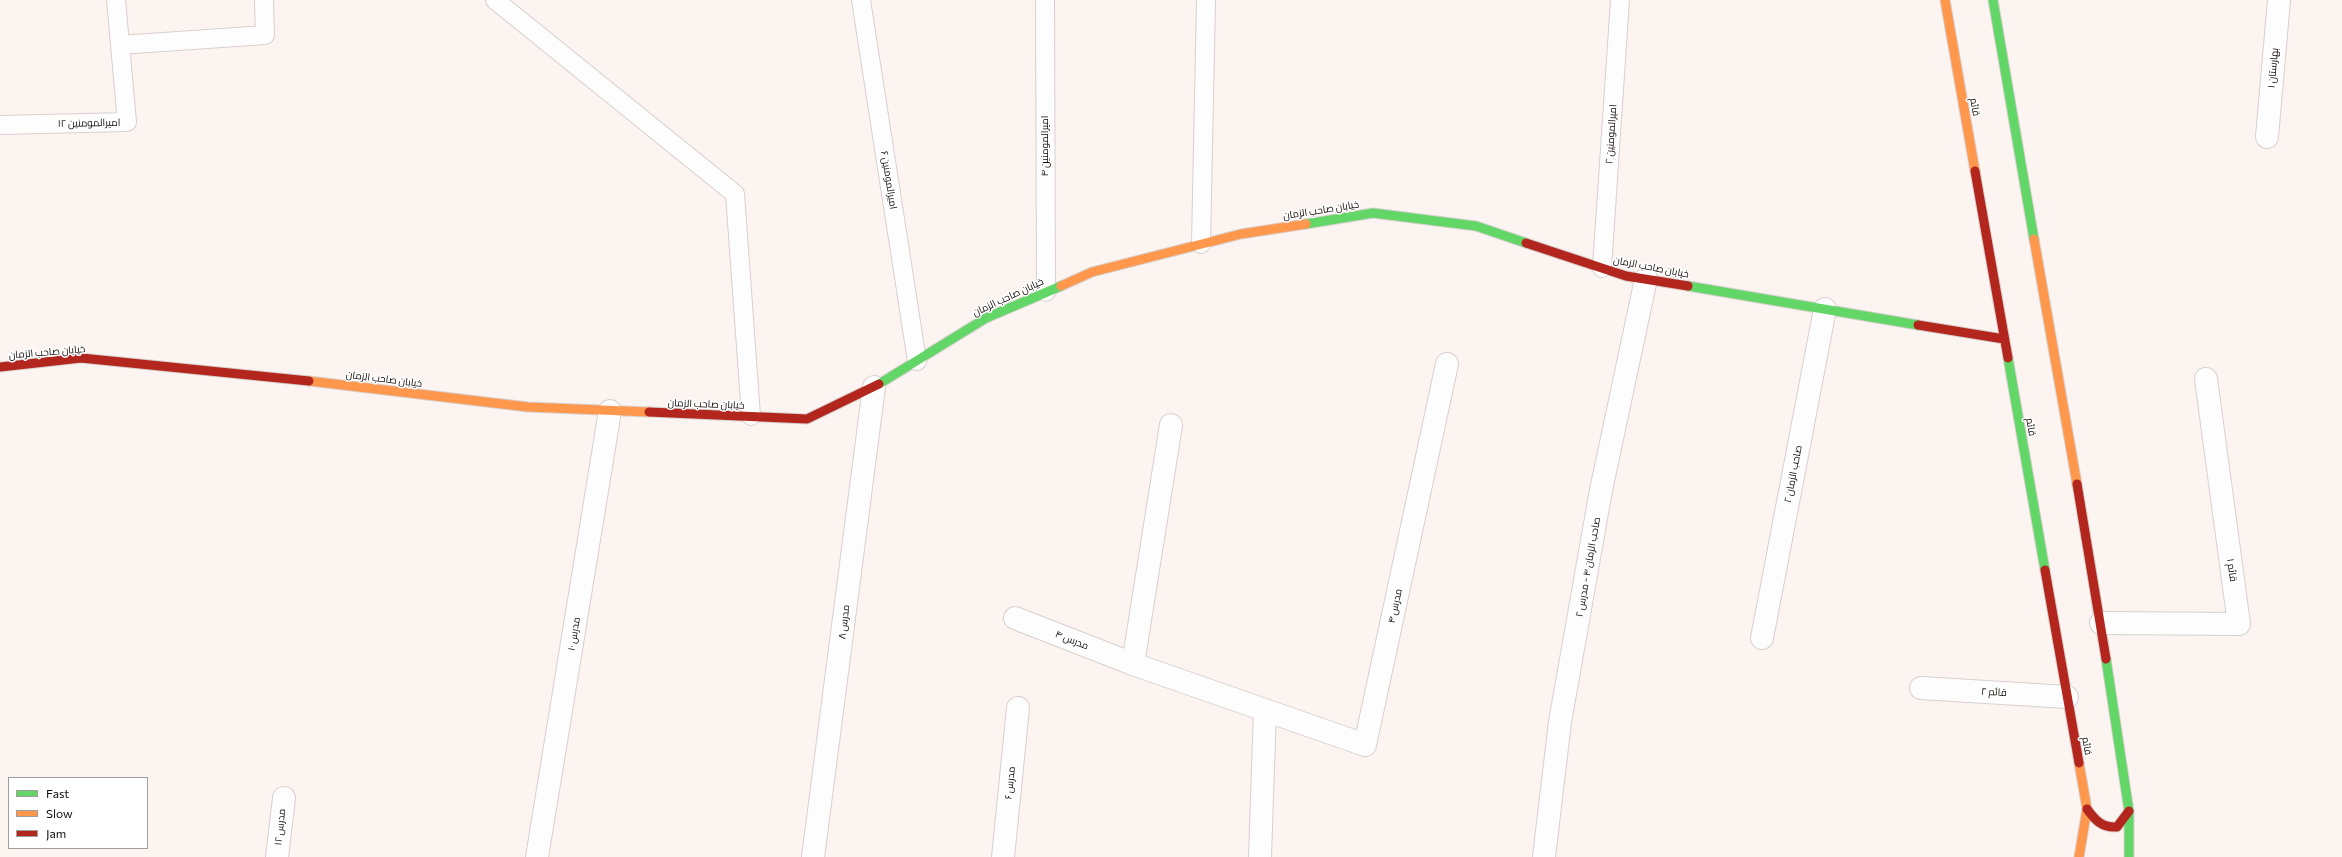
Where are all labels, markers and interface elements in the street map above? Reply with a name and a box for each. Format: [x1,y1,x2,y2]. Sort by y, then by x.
street label: بهارستان ۱ [2265,47,2281,89]
street label: قائم [1968,97,1982,117]
street label: امیرالمومنین ۲ [1603,104,1619,164]
street label: امیرالمومنین ۱۲ [58,116,120,130]
street label: امیرالمومنین ۴ [1039,116,1051,176]
street label: امیرالمومنین ۶ [878,150,900,210]
street label: خیابان صاحب الزمان [1282,198,1360,222]
street label: خیابان صاحب الزمان [1612,254,1690,280]
street label: خیابان صاحب الزمان [971,275,1045,319]
street label: خیابان صاحب الزمان [8,343,86,361]
street label: خیابان صاحب الزمان [345,368,423,390]
street label: خیابان صاحب الزمان [667,397,745,411]
street label: قائم [2024,417,2038,437]
street label: صاحب الزمان ۲ [1782,444,1804,504]
street label: صاحب الزمان ۴ - مدرس ۲ [1573,516,1603,618]
street label: قائم ۱ [2224,558,2240,582]
street label: مدرس ۴ [1385,588,1405,624]
street label: مدرس ۸ [836,604,852,640]
street label: مدرس ۱۰ [565,616,583,652]
street label: مدرس ۴ [1053,628,1091,652]
street label: قائم ۲ [1981,685,2007,699]
street label: قائم [2080,736,2094,756]
street label: مدرس ۶ [1002,766,1018,800]
legend [8,777,148,849]
text: Fast [46,786,69,800]
text: Slow [46,806,73,820]
street label: مدرس ۱۲ [272,808,288,846]
text: Jam [46,826,66,840]

